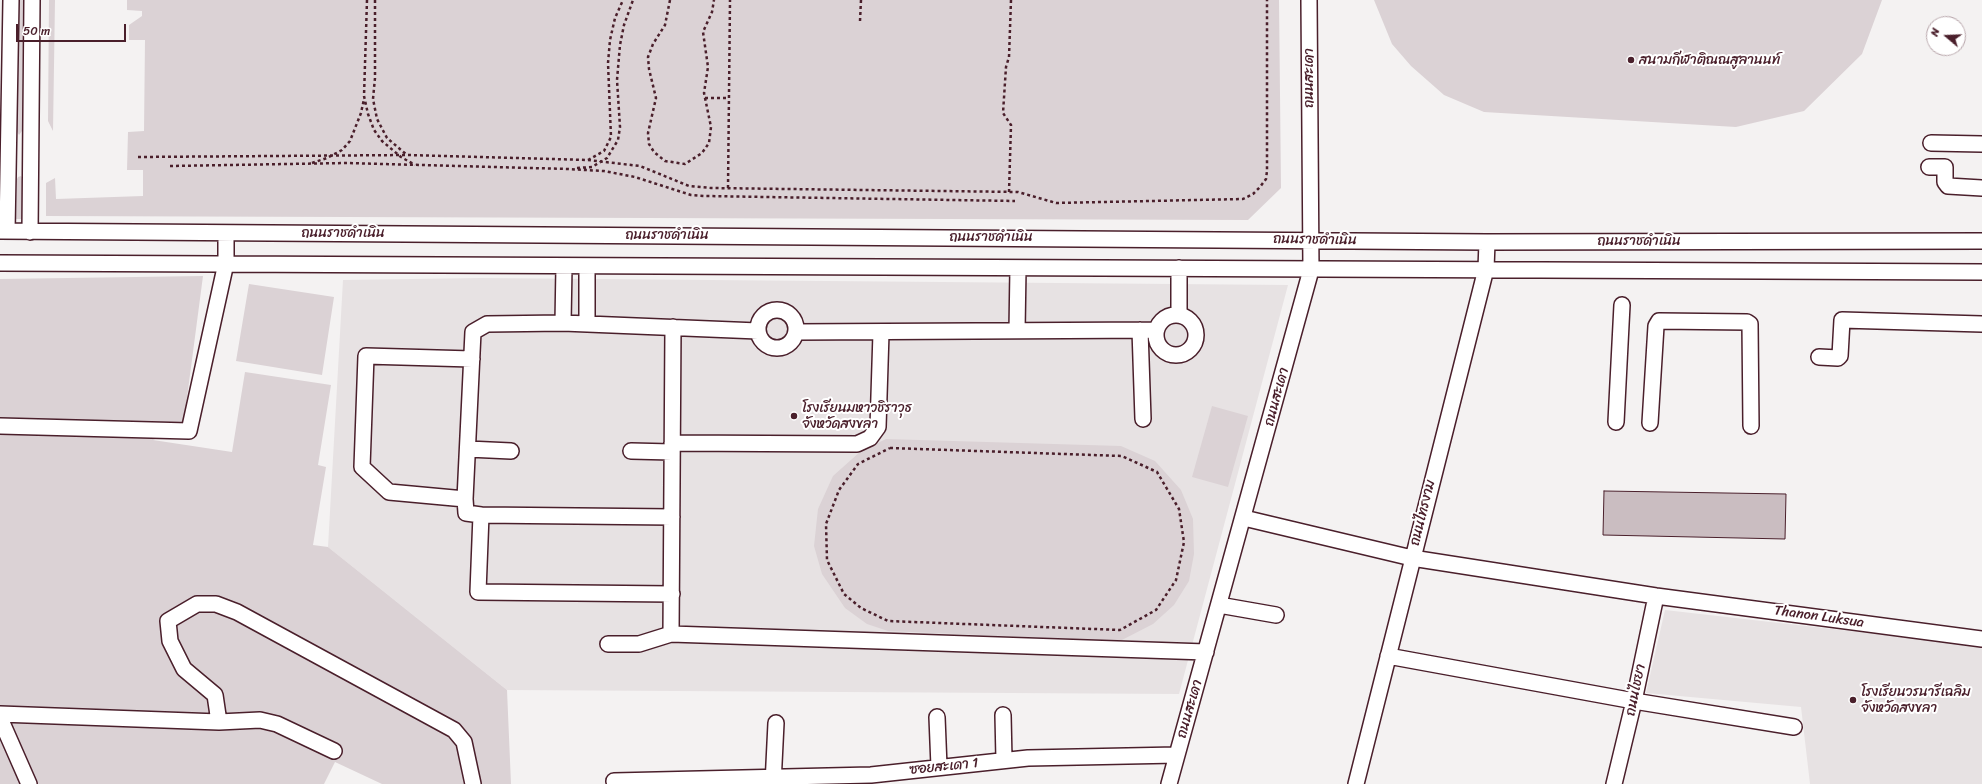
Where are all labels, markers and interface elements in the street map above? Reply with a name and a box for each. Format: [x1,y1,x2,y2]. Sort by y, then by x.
scale bar [18,16,128,42]
north arrow [1926,16,1966,56]
text: 50 m [23,20,50,42]
text: N [1925,26,1945,39]
street label: ถนนสะเดา [1301,48,1317,108]
place label: สนามกีฬาติณณสูลานนท์ [1639,52,1780,68]
marker: สนามกีฬาติณณสูลานนท์ [1626,55,1636,65]
street label: ถนนราชดำเนิน [301,225,385,241]
street label: ถนนราชดำเนิน [625,227,709,243]
street label: ถนนราชดำเนิน [949,229,1033,245]
street label: ถนนราชดำเนิน [1273,231,1357,249]
street label: ถนนราชดำเนิน [1597,233,1681,249]
street label: ถนนสะเดา [1261,366,1293,428]
place label: โรงเรียนมหาวชิราวุธ จังหวัดสงขลา [802,400,912,432]
marker: โรงเรียนมหาวชิราวุธ จังหวัดสงขลา [789,411,799,421]
street label: ถนนไทรงาม [1407,478,1439,548]
street label: Thanon Luksua [1773,602,1865,632]
street label: ถนนไชยา [1622,662,1650,718]
street label: ถนนสะเดา [1174,678,1206,740]
place label: โรงเรียนวรนารีเฉลิม จังหวัดสงขลา [1861,684,1970,716]
marker: โรงเรียนวรนารีเฉลิม จังหวัดสงขลา [1848,695,1858,705]
street label: ซอยสะเดา 1 [909,755,979,779]

